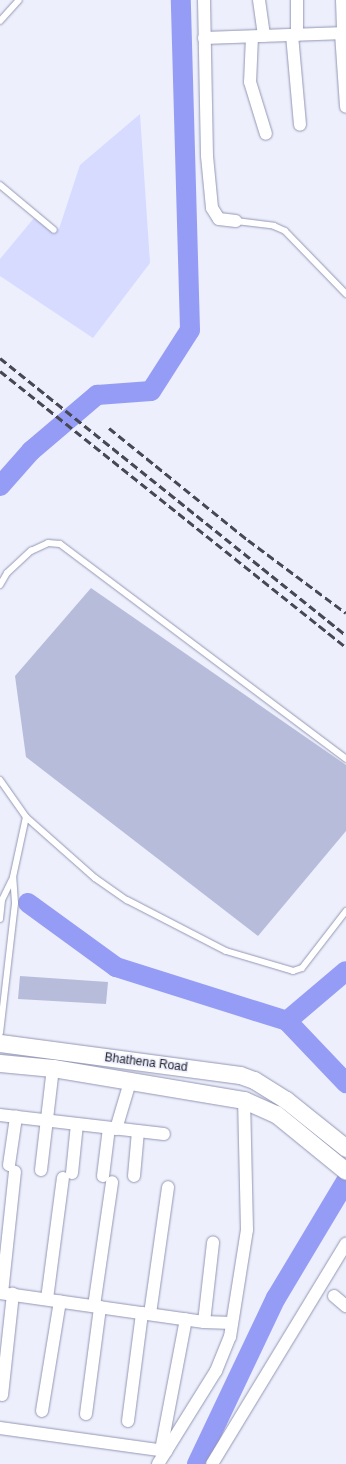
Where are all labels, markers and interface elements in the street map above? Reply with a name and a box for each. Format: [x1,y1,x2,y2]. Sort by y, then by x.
street label: Bhathena Road [104,1051,188,1075]

